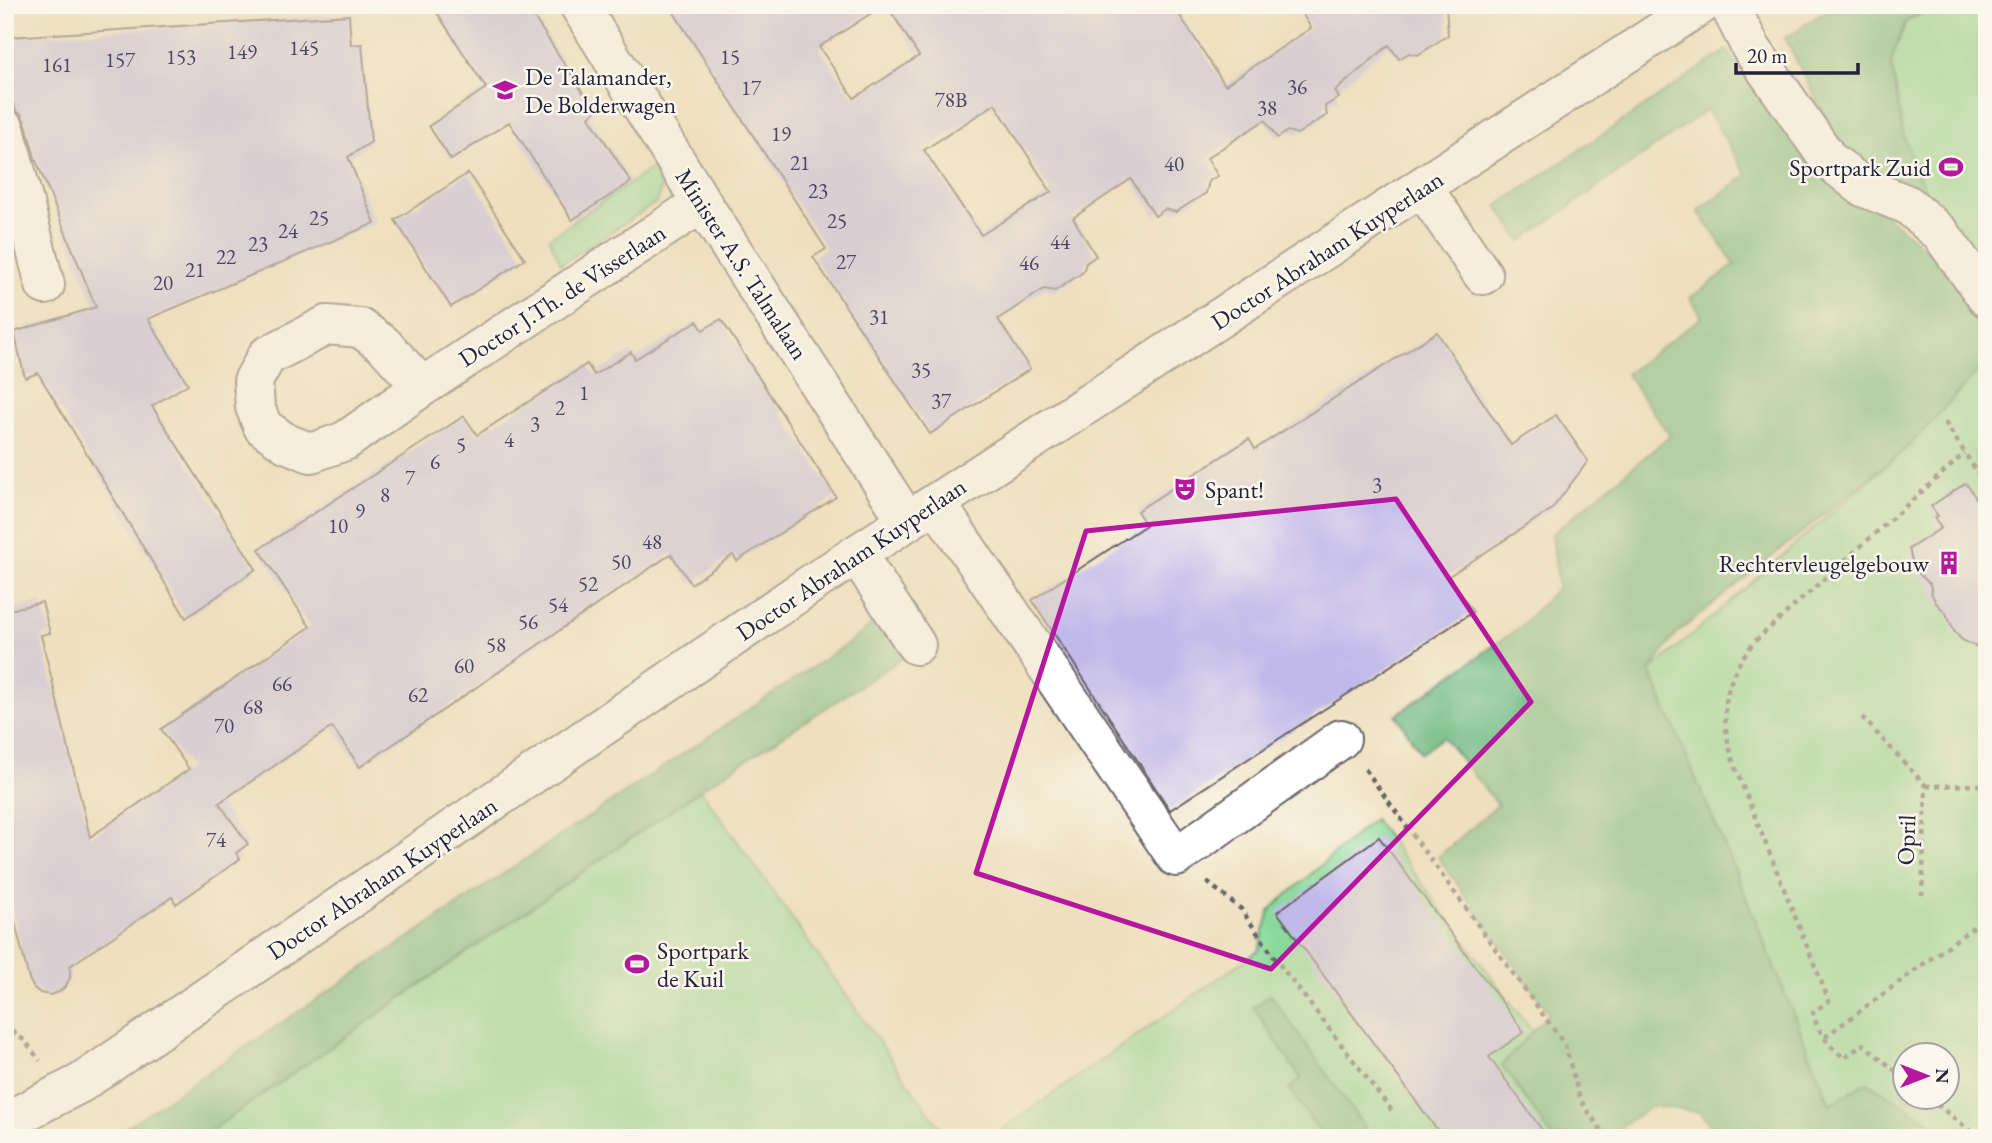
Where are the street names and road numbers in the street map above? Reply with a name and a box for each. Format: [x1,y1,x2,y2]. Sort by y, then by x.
street label: Minister A.S. Talmalaan [669,163,816,366]
street label: Doctor Abraham Kuyperlaan [1205,163,1449,337]
street label: Doctor J.Th. de Visserlaan [453,216,672,374]
street label: Doctor Abraham Kuyperlaan [730,470,972,648]
street label: Doctor Abraham Kuyperlaan [261,789,503,967]
street label: Opril [1890,814,1922,866]

